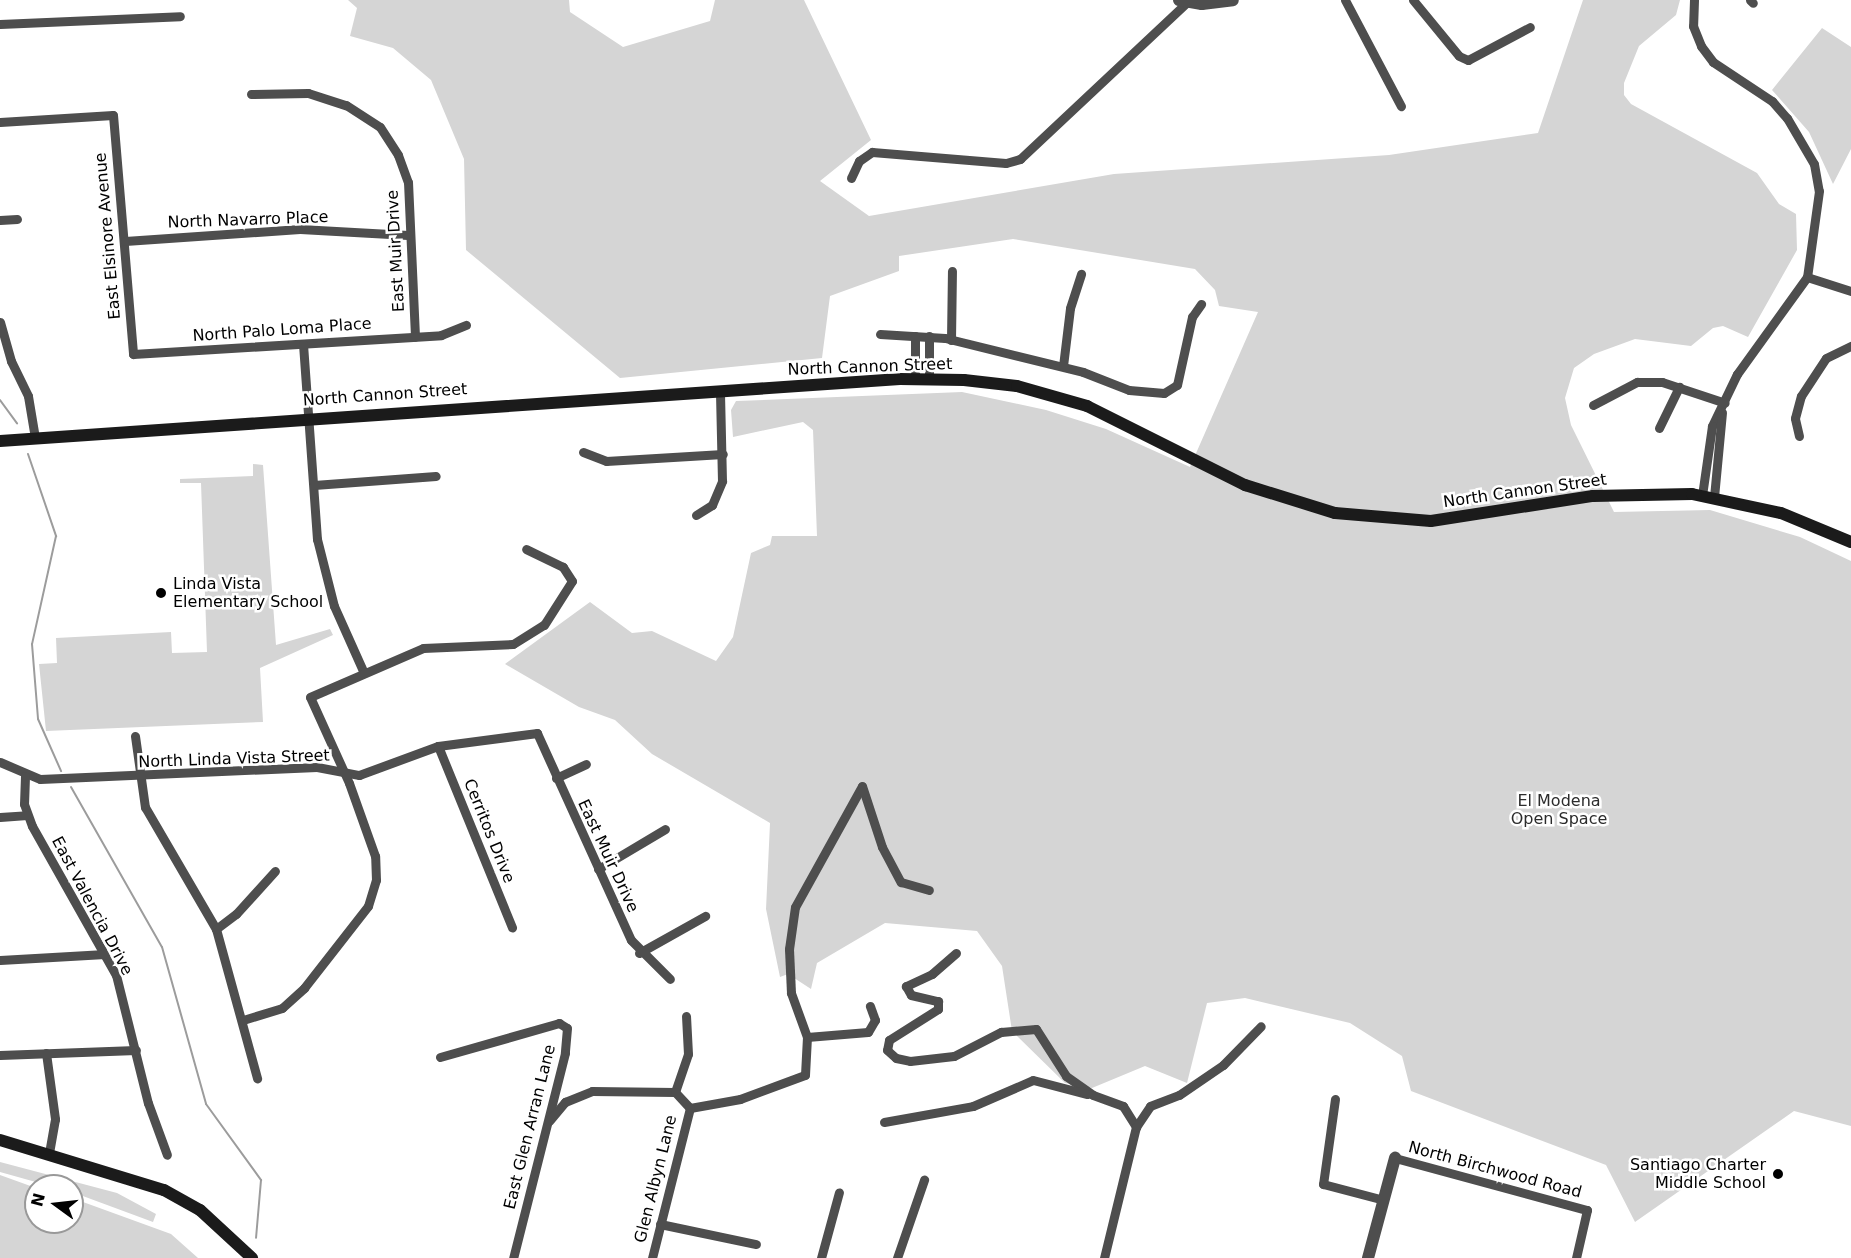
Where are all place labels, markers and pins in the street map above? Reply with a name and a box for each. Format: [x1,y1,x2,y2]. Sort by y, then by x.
place label: Linda Vista Elementary School [173,574,323,612]
marker: Linda Vista Elementary School [154,586,168,600]
place label: Santiago Charter Middle School [1630,1155,1766,1193]
marker: Santiago Charter Middle School [1771,1167,1785,1181]

